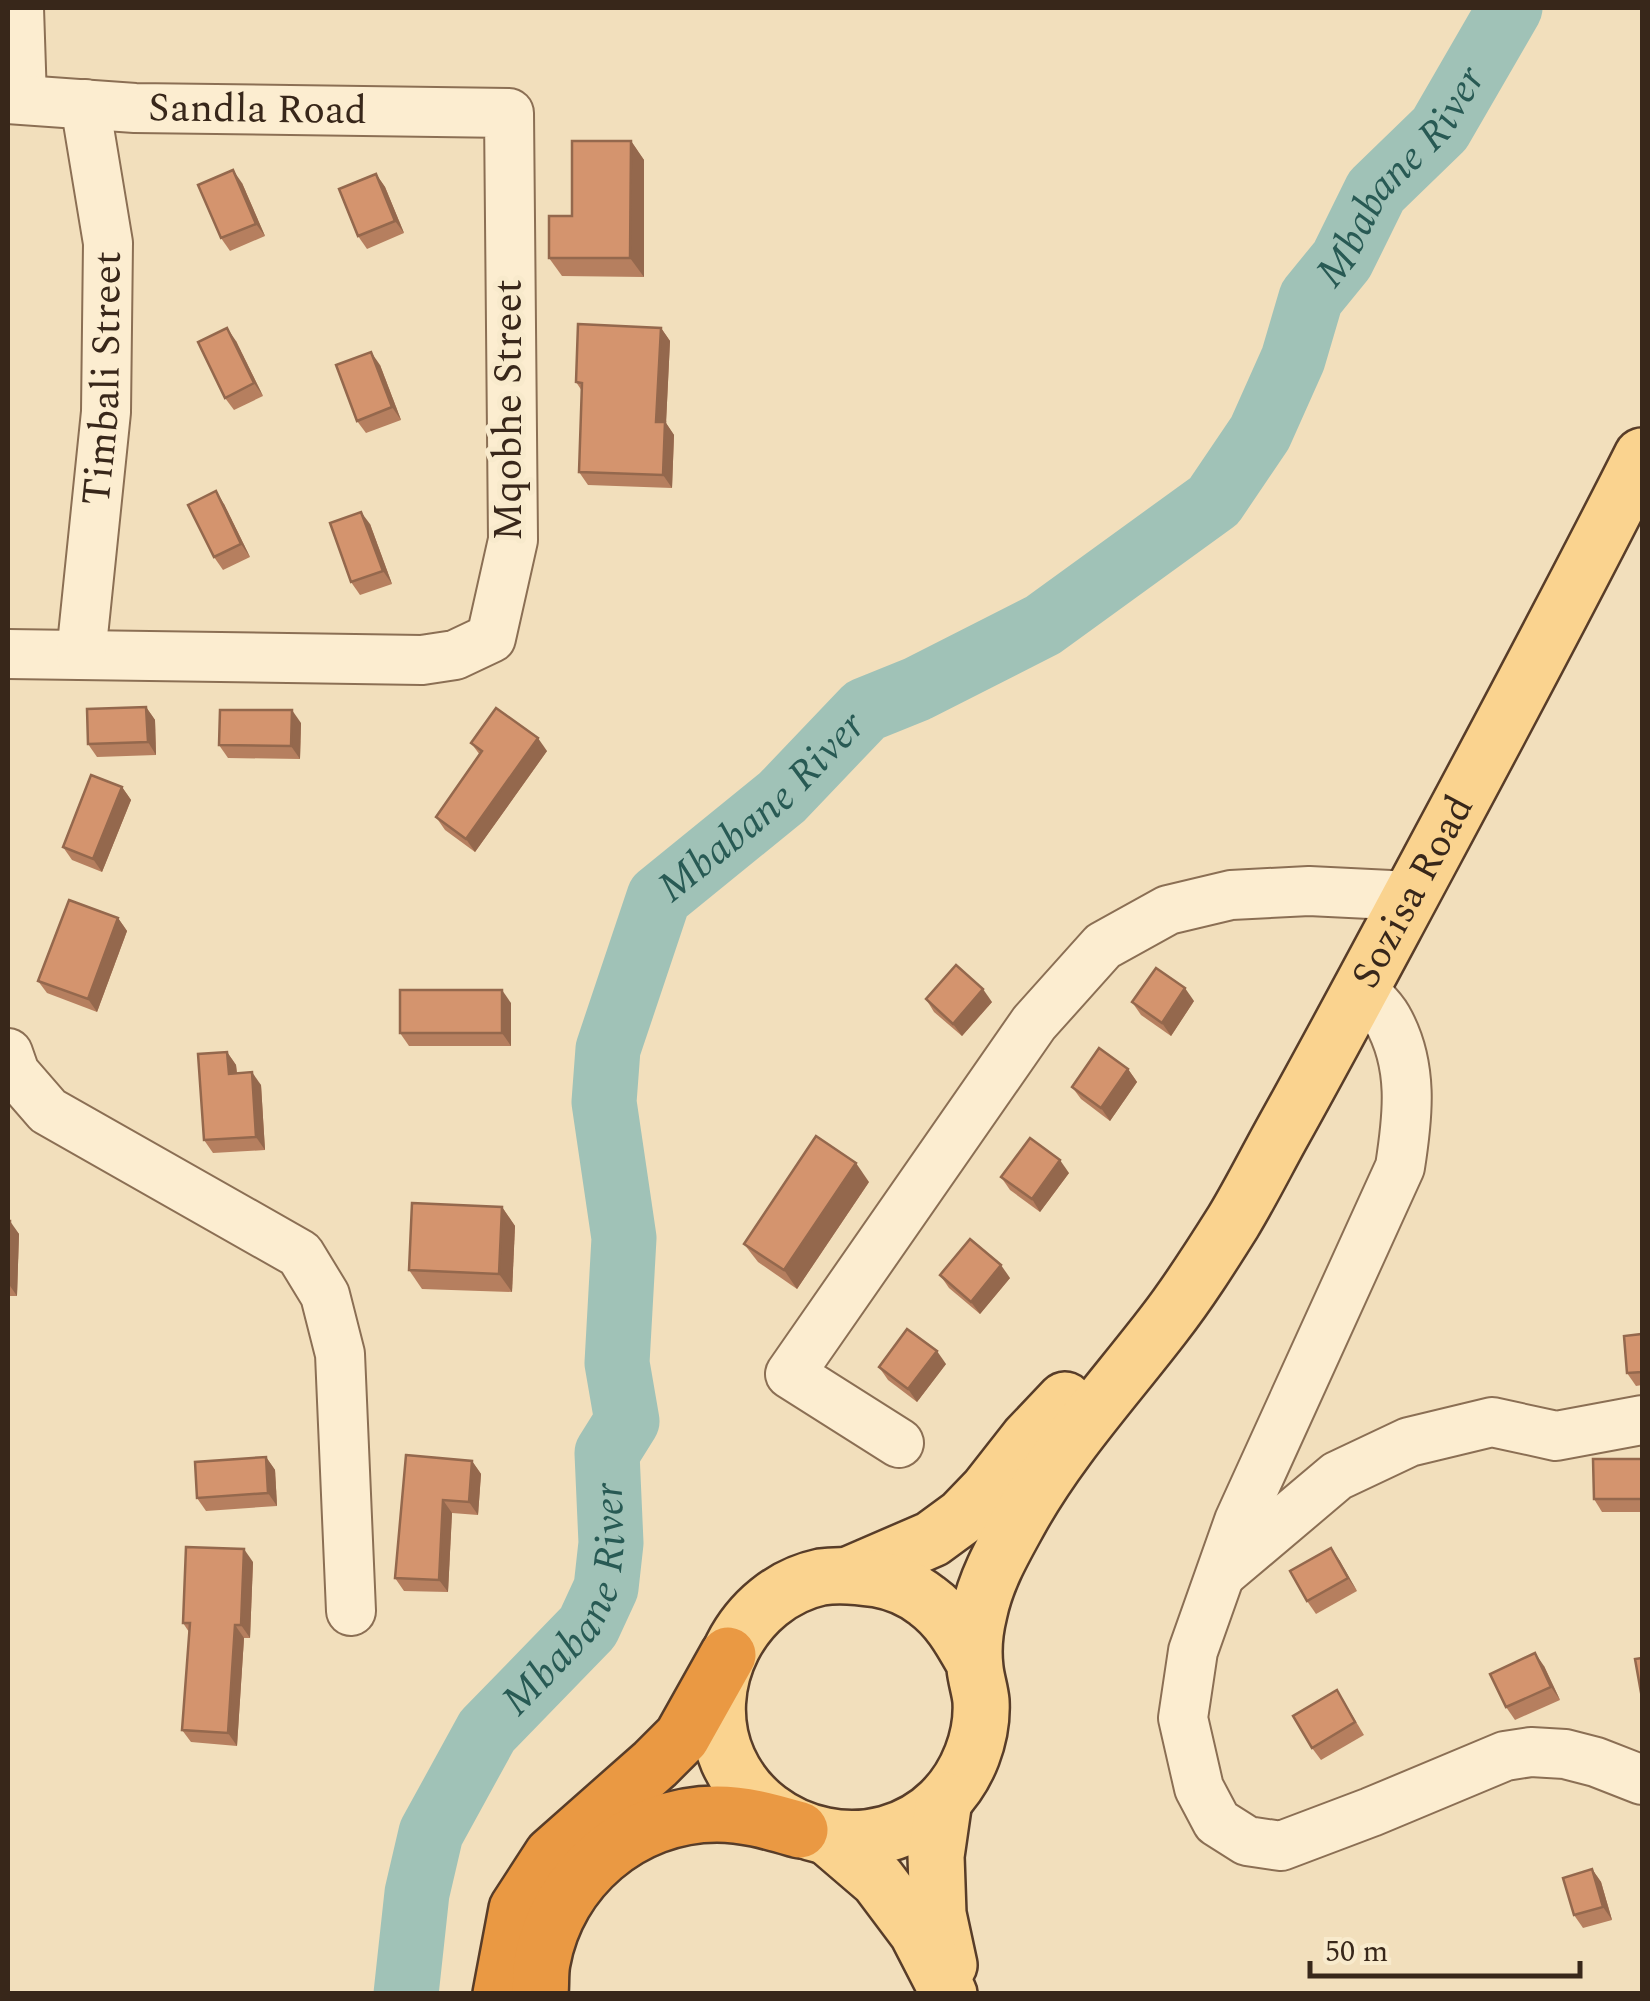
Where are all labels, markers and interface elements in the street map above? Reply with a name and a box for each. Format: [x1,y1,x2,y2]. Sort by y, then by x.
water label: Mbabane River [1300,54,1502,301]
street label: Sandla Road [148,78,367,142]
street label: Timbali Street [66,251,138,508]
street label: Mqobhe Street [479,279,540,541]
water label: Mbabane River [643,696,880,918]
street label: Sozisa Road [1336,784,1490,1000]
water label: Mbabane River [486,1481,643,1730]
scale bar [1310,1916,1580,1978]
text: 50 m [1325,1929,1388,1975]

